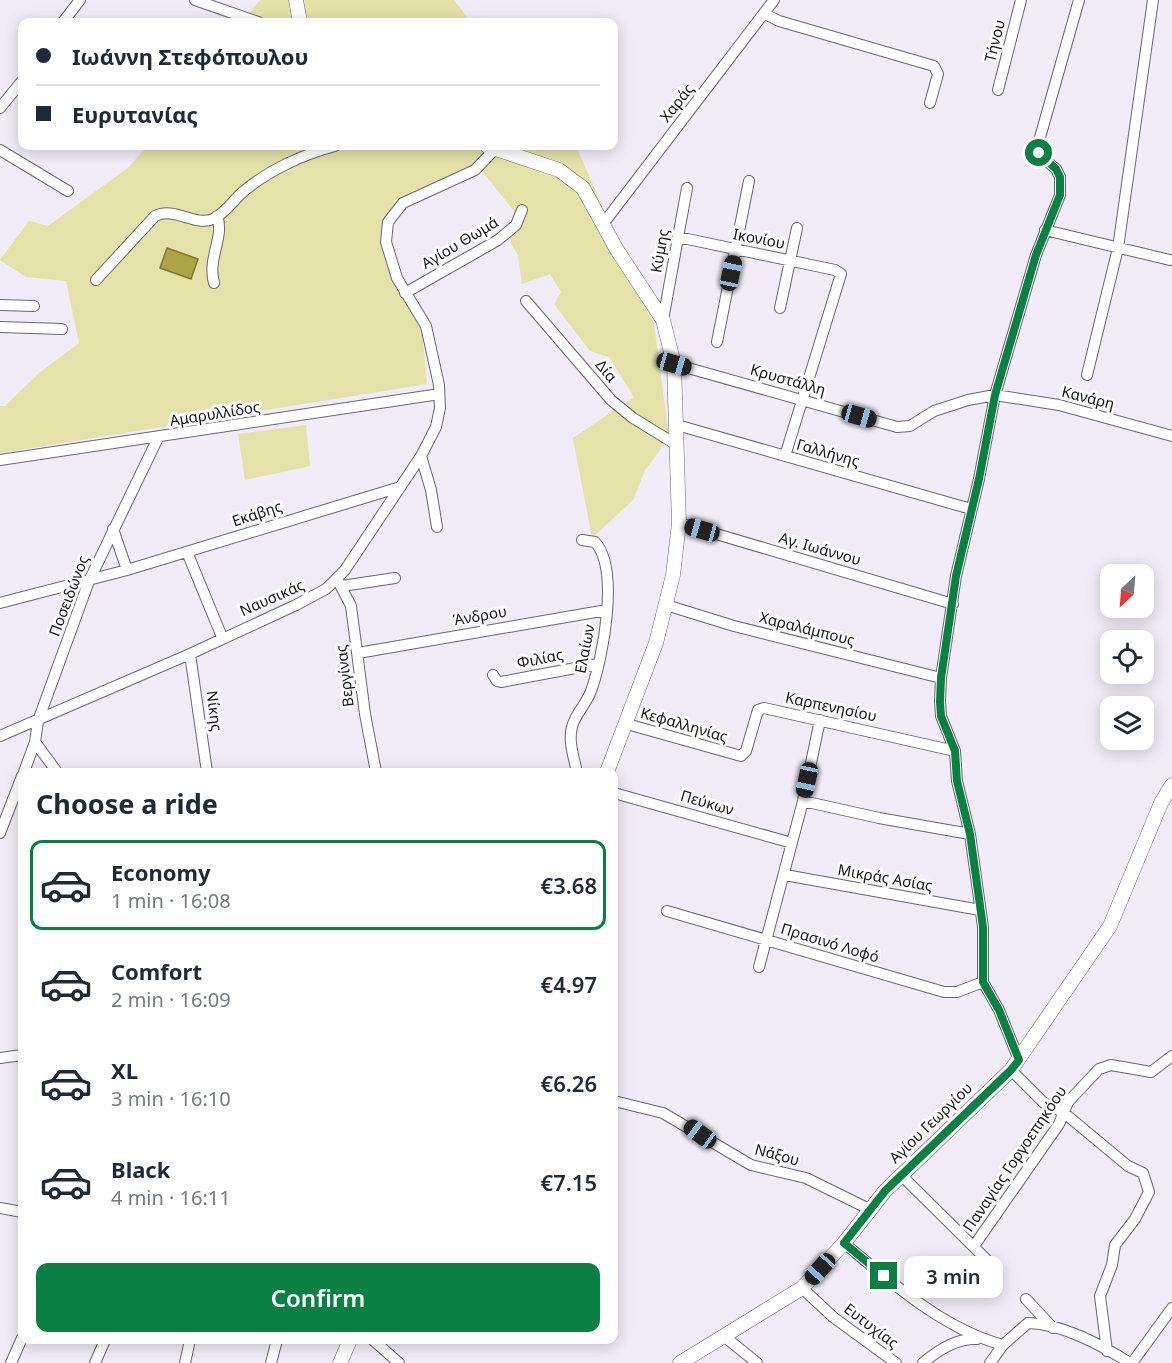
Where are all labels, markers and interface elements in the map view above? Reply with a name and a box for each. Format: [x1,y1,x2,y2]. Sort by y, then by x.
street label: Τήνου [979,17,1009,64]
text: Ιωάννη Στεφόπουλου [72,41,309,71]
street label: Χαράς [655,79,698,126]
text: Ευρυτανίας [72,99,198,129]
route start [1025,139,1052,166]
street label: Αγίου Θωμά [417,211,502,273]
street label: Ικονίου [732,223,787,253]
street label: Κύμης [645,227,673,274]
car [718,254,744,292]
car [654,350,694,378]
street label: Δία [591,355,622,386]
street label: Κρυστάλλη [748,359,828,399]
street label: Κανάρη [1060,381,1117,413]
street label: Αμαρυλλίδος [168,396,261,430]
car [839,402,879,430]
street label: Γαλλήνης [794,434,862,471]
street label: Εκάβης [229,496,284,530]
car [682,516,722,544]
street label: Αγ. Ιωάννου [777,527,864,569]
street label: Ποσειδώνος [43,552,93,639]
north arrow [1100,564,1154,618]
map controls [1100,564,1154,750]
street label: Ναυσικάς [236,574,307,620]
street label: Άνδρου [451,600,508,630]
street label: Χαραλάμπους [757,607,857,650]
street label: Ελαίων [569,622,599,675]
button: locate [1100,630,1154,684]
street label: Βεργίνας [330,644,358,708]
street label: Φιλίας [515,644,565,672]
street label: Καρπενησίου [784,687,879,725]
street label: Νίκης [203,689,227,732]
button: layers [1100,696,1154,750]
street label: Κεφαλληνίας [638,702,730,746]
car [794,761,820,799]
text: Choose a ride [36,785,218,822]
street label: Πεύκων [678,785,736,819]
text: Economy [111,857,210,887]
icon: car [39,858,93,912]
street label: Μικράς Ασίας [836,859,934,895]
text: €3.68 [541,870,597,900]
text: 1 min · 16:08 [111,887,231,914]
street label: Πρασινό Λοφό [779,918,882,966]
text: Comfort [111,956,202,986]
icon: car [39,957,93,1011]
text: €4.97 [541,969,597,999]
text: 2 min · 16:09 [111,986,231,1013]
text: XL [111,1055,138,1085]
icon: car [39,1056,93,1110]
text: €6.26 [541,1068,597,1098]
street label: Αγίου Γεωργίου [884,1077,976,1167]
street label: Παναγίας Γοργοεπηκόου [958,1082,1071,1235]
text: 3 min · 16:10 [111,1085,231,1112]
car [680,1116,720,1152]
street label: Νάξου [753,1138,802,1170]
text: Black [111,1154,170,1184]
icon: car [39,1155,93,1209]
text: €7.15 [541,1167,597,1197]
text: 4 min · 16:11 [111,1184,231,1211]
car [801,1250,839,1288]
callout: 3 min [905,1255,1004,1297]
route end [870,1262,897,1289]
button: Confirm [36,1263,600,1332]
text: 3 min [926,1263,981,1290]
street label: Ευτυχίας [840,1298,903,1352]

